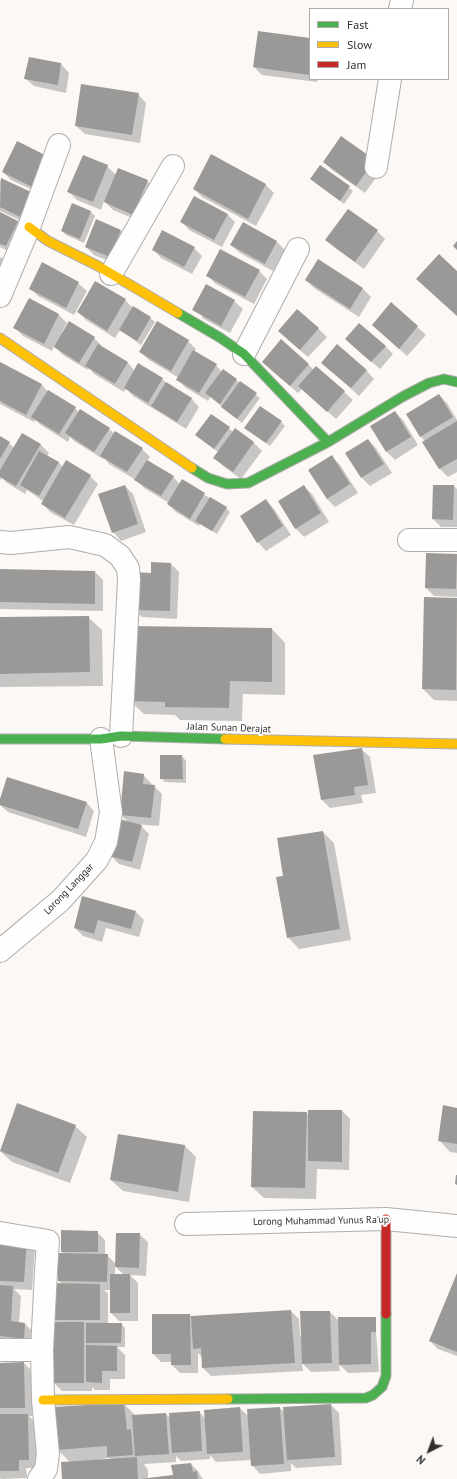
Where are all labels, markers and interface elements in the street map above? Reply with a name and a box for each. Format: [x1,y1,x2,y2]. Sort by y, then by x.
legend [309,8,449,80]
text: Fast [347,17,368,32]
text: Slow [347,37,372,52]
text: Jam [347,57,366,72]
street label: Jalan Sunan Derajat [187,721,271,735]
street label: Lorong Langgar [42,861,96,917]
street label: Lorong Muhammad Yunus Ra'up [253,1214,389,1228]
north arrow [409,1431,449,1471]
text: N [414,1452,428,1468]

